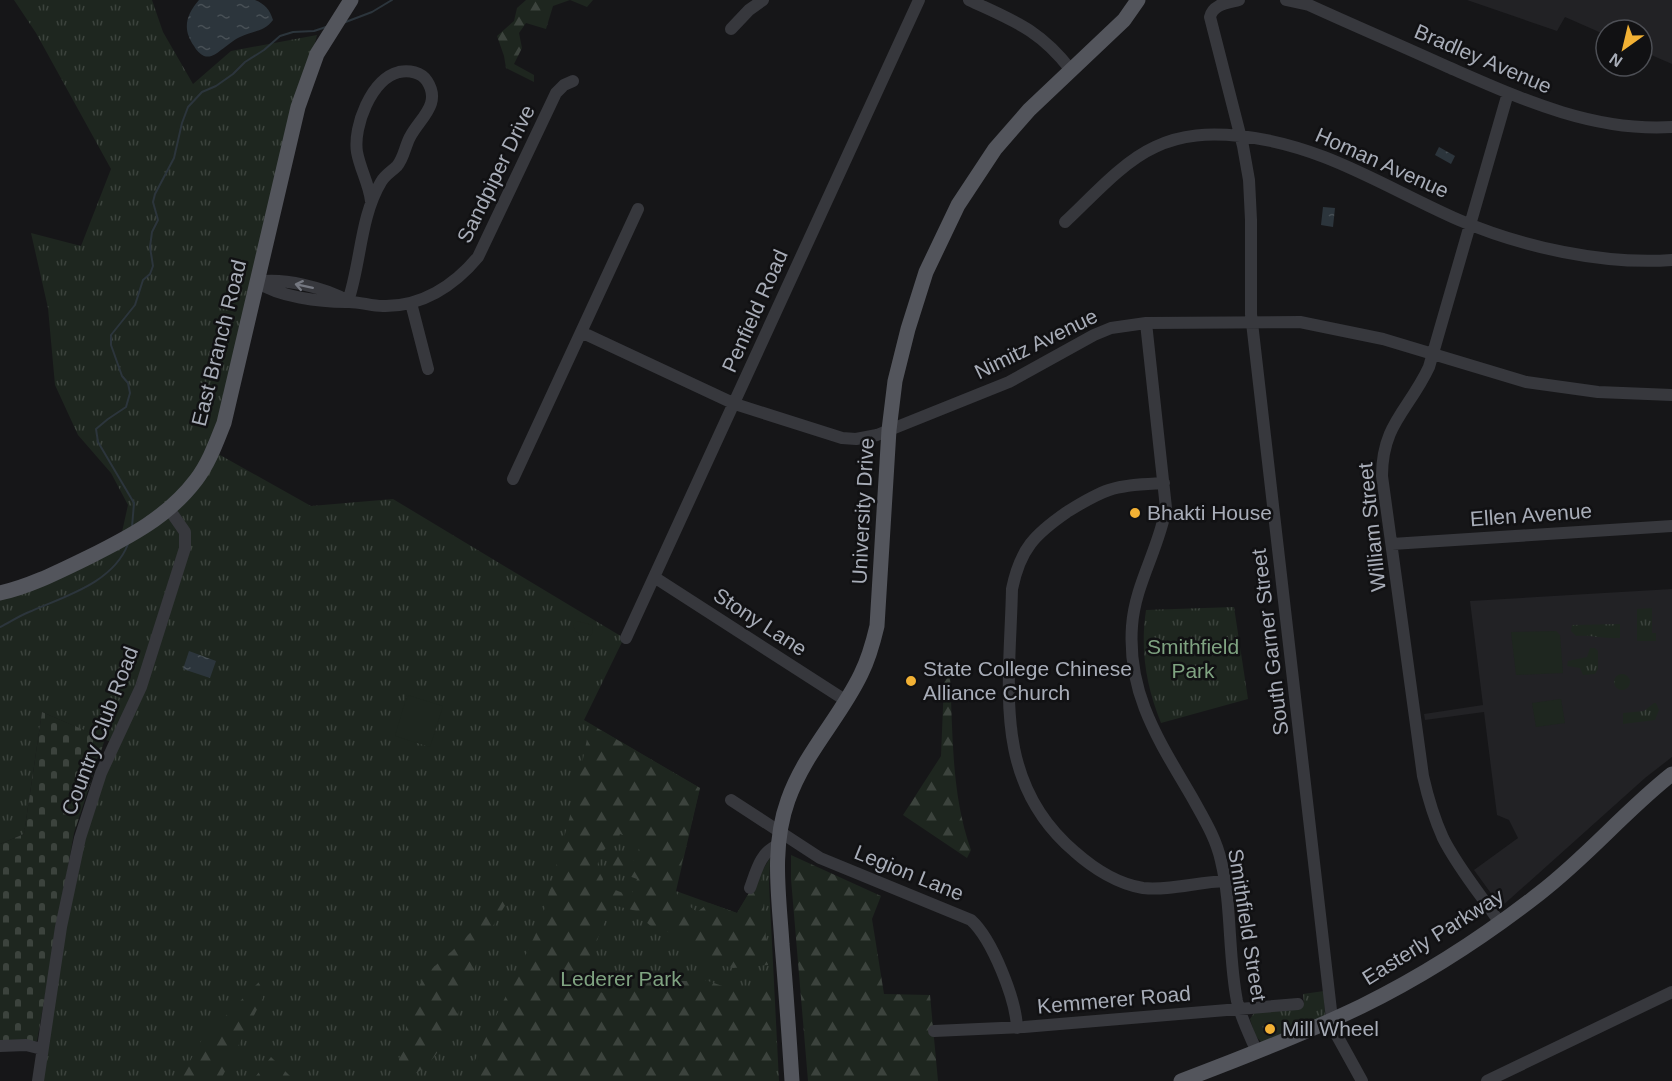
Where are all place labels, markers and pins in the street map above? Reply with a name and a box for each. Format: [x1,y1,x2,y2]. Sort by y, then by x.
place label: Bhakti House [1147,501,1272,524]
marker: Bhakti House [1128,506,1142,520]
place label: State College Chinese Alliance Church [923,657,1132,704]
marker: State College Chinese Alliance Church [904,674,918,688]
place label: Mill Wheel [1282,1017,1379,1040]
marker: Mill Wheel [1263,1022,1277,1036]

